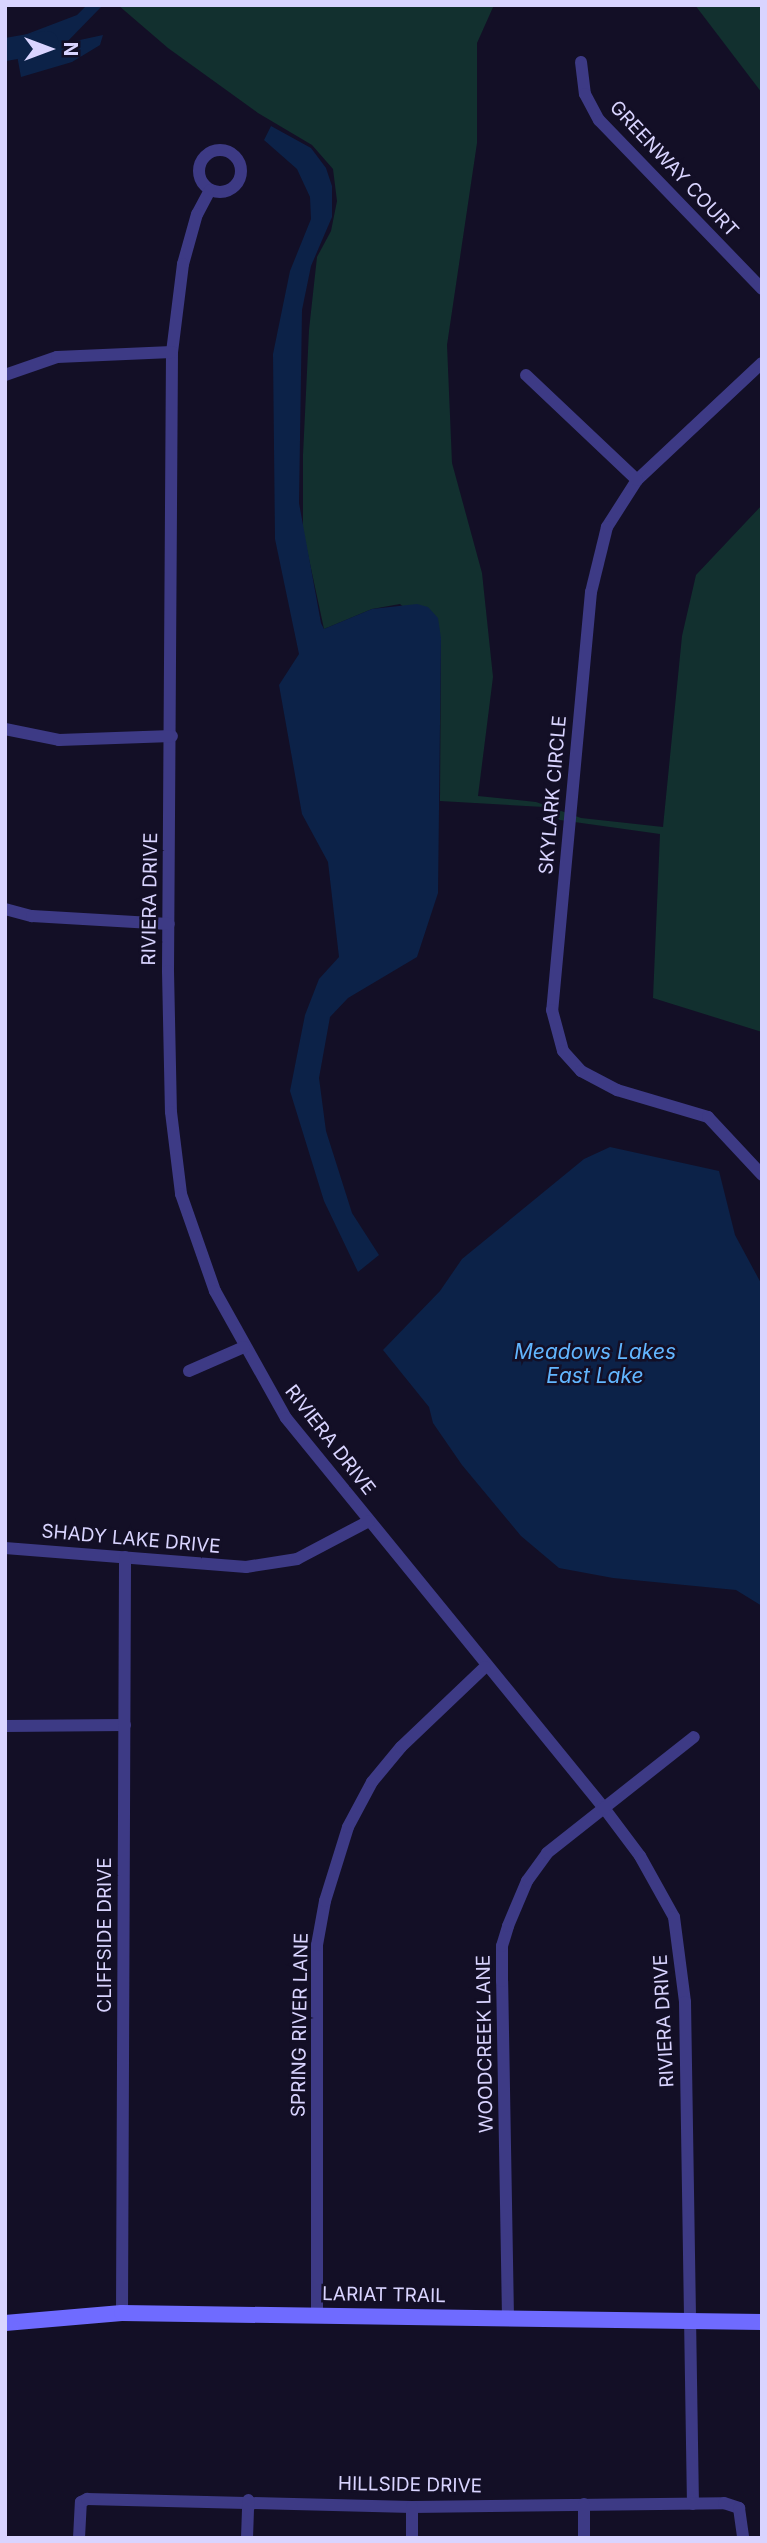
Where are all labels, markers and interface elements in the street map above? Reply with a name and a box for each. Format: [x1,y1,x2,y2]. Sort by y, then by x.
north arrow [14,14,84,84]
text: N [59,42,82,56]
street label: GREENWAY COURT [605,96,743,242]
street label: SKYLARK CIRCLE [535,715,571,875]
street label: RIVIERA DRIVE [137,832,163,966]
water label: Meadows Lakes East Lake [514,1339,676,1389]
street label: RIVIERA DRIVE [280,1380,380,1500]
street label: SHADY LAKE DRIVE [41,1520,221,1558]
street label: CLIFFSIDE DRIVE [94,1857,116,2013]
street label: SPRING RIVER LANE [287,1933,313,2117]
street label: RIVIERA DRIVE [649,1954,679,2088]
street label: WOODCREEK LANE [472,1955,498,2133]
street label: LARIAT TRAIL [322,2283,446,2307]
street label: HILLSIDE DRIVE [338,2472,482,2498]

